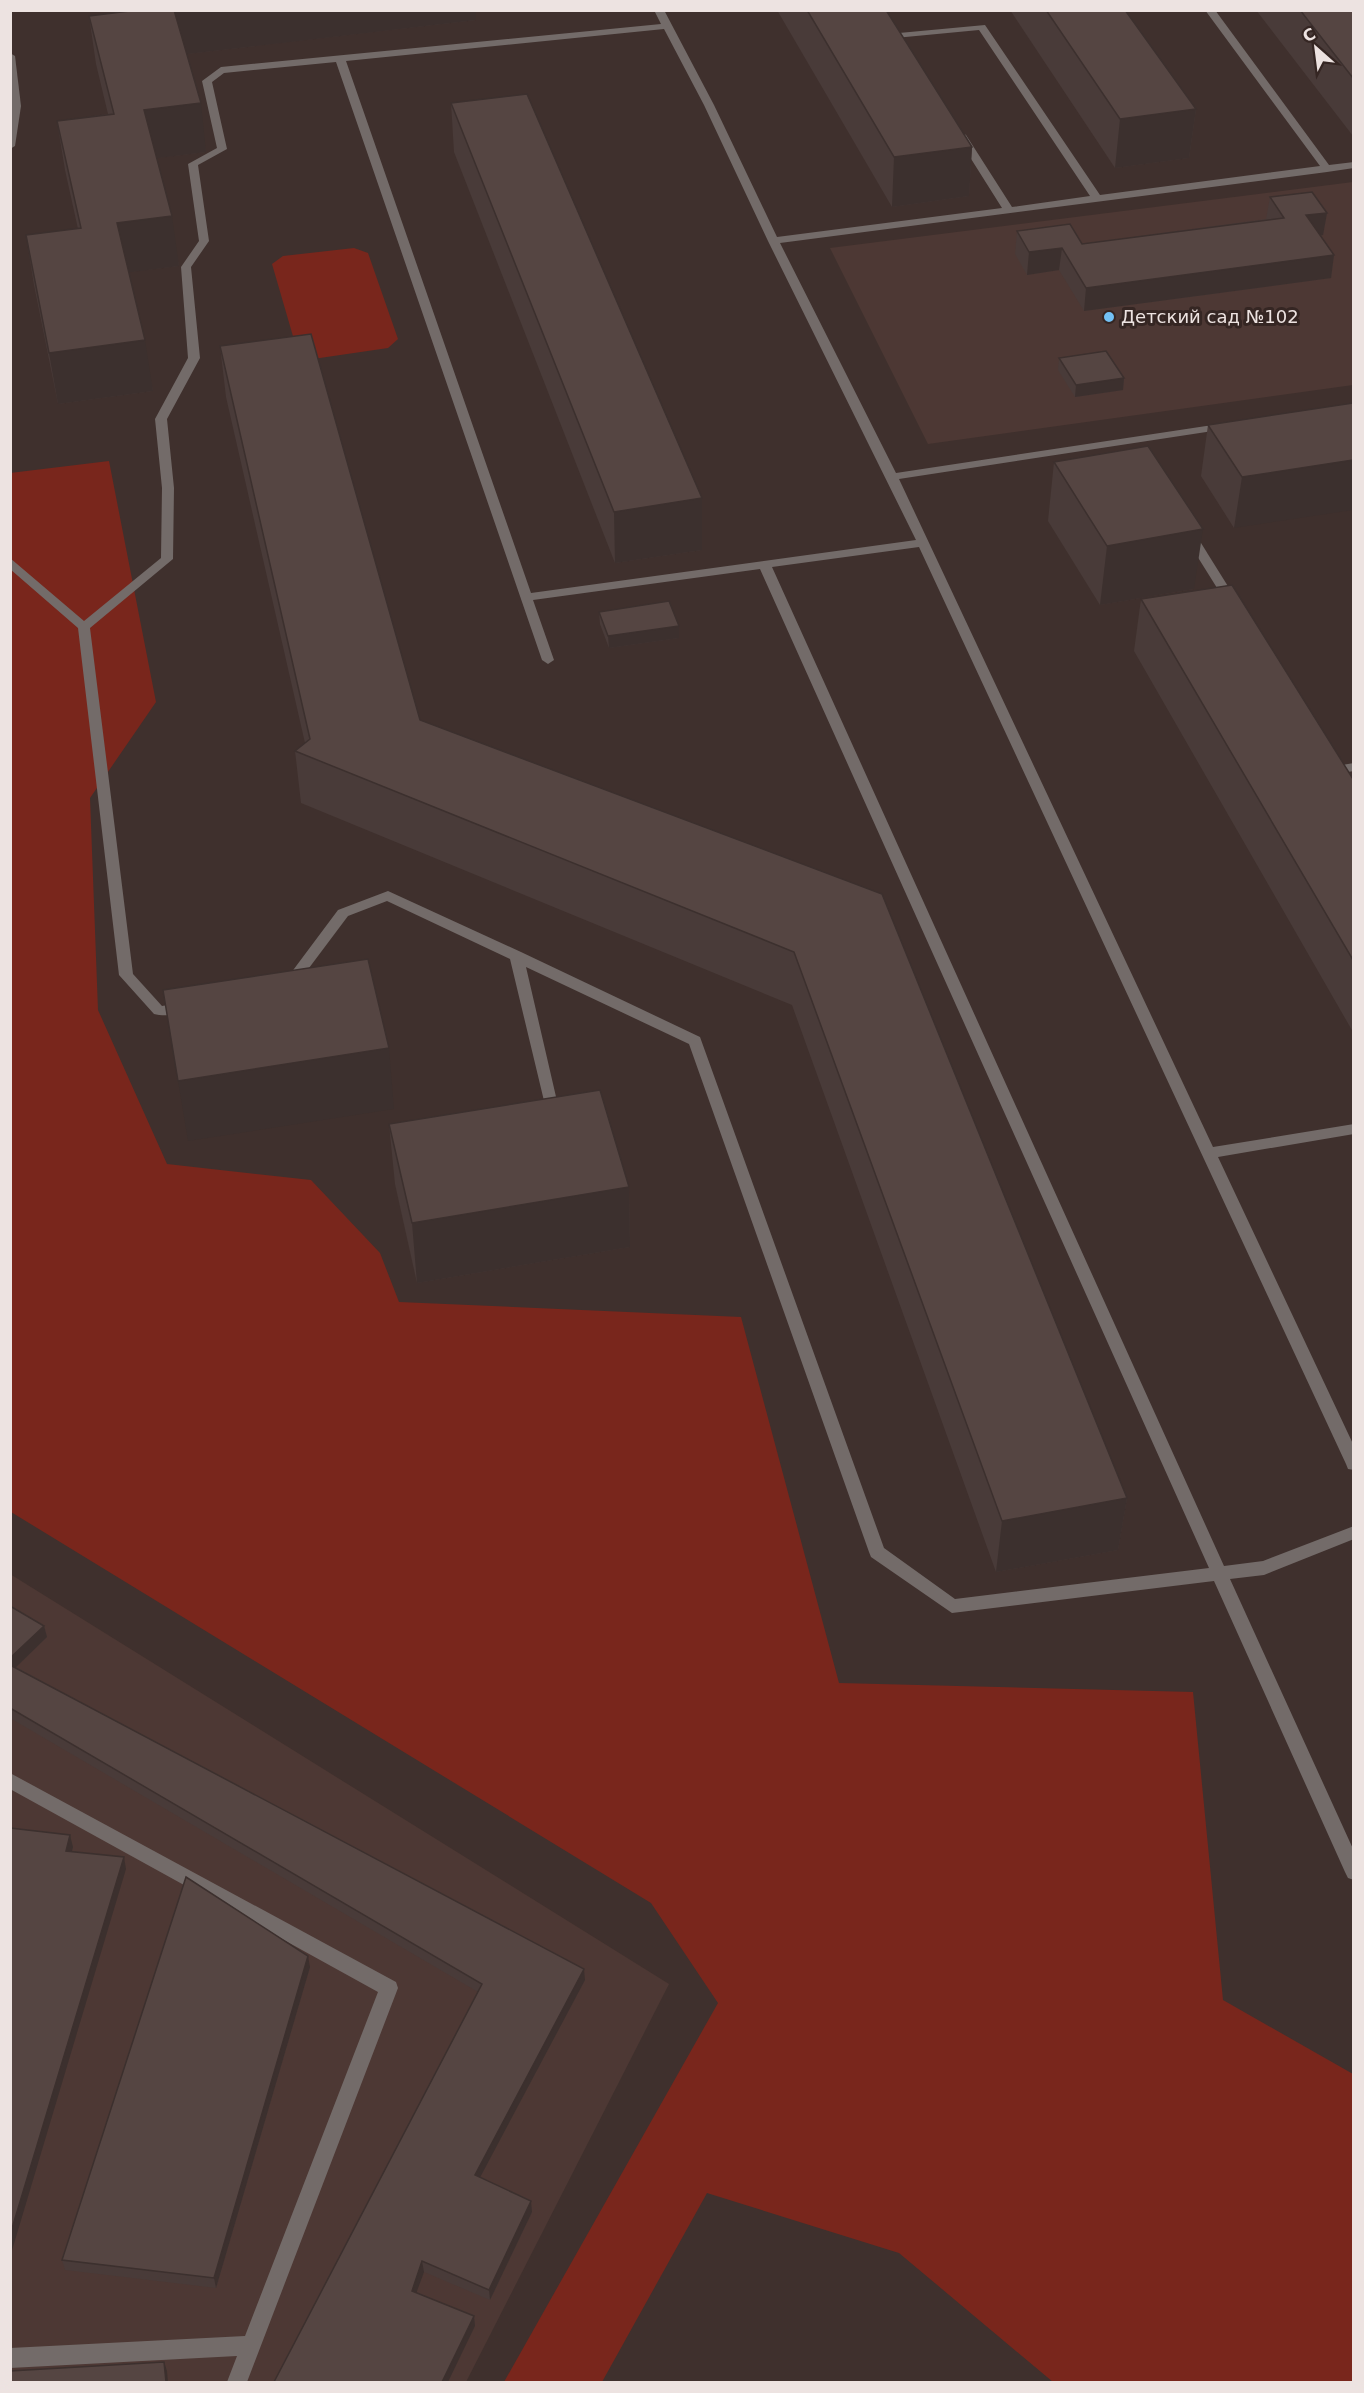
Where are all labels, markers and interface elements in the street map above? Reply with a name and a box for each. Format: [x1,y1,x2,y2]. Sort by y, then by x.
north arrow [1286,18,1346,78]
text: С [1300,24,1319,46]
place label: Детский сад №102 [1121,306,1299,327]
marker: Детский сад №102 [1102,310,1116,324]

